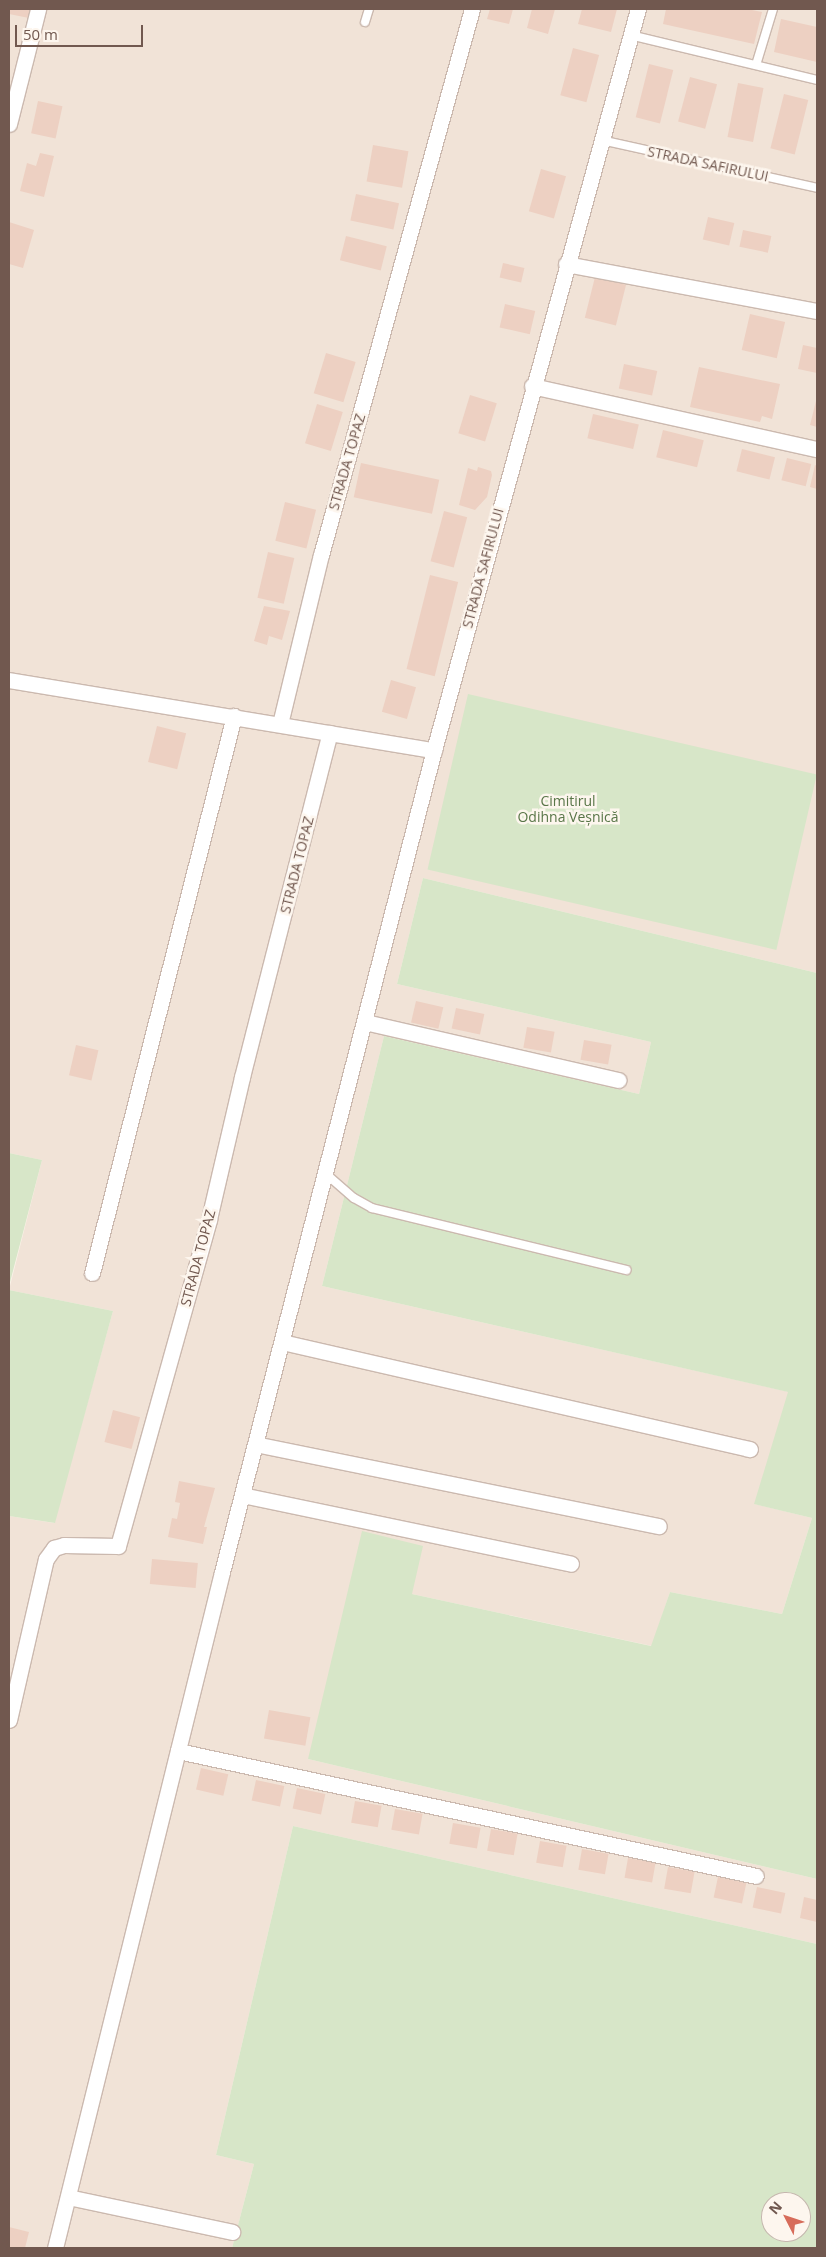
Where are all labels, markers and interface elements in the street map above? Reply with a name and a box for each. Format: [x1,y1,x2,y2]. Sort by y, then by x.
scale bar [18,15,145,47]
text: 50 m [23,24,58,44]
street label: STRADA SAFIRULUI [646,143,770,185]
street label: STRADA TOPAZ [325,412,369,512]
street label: STRADA SAFIRULUI [459,506,507,630]
park label: Cimitirul Odihna Veșnică [517,793,619,826]
street label: STRADA TOPAZ [277,815,317,915]
street label: STRADA TOPAZ [177,1208,219,1308]
north arrow [761,2192,811,2242]
text: N [764,2197,786,2218]

